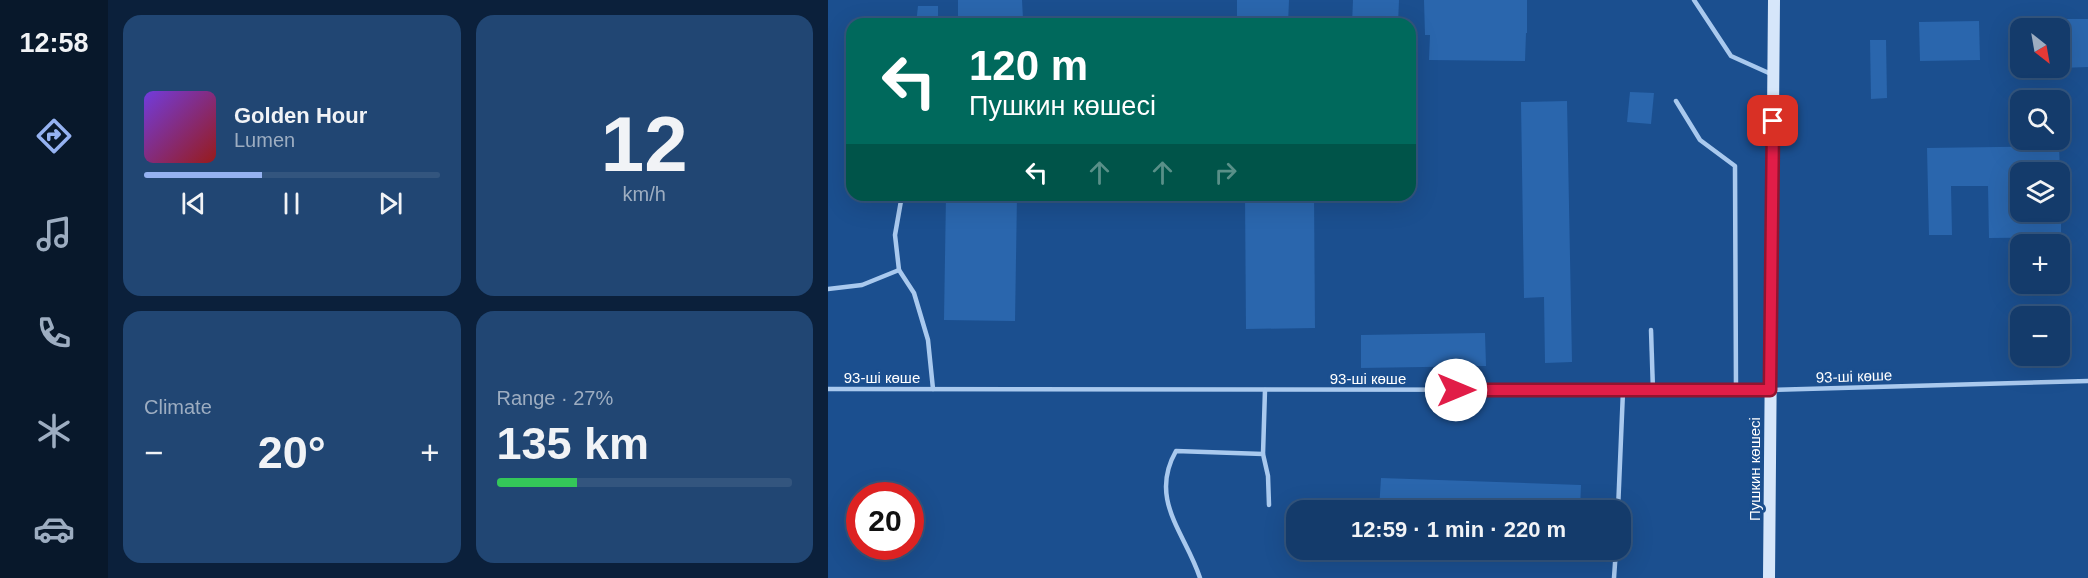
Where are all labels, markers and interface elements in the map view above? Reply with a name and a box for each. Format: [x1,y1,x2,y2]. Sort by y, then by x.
north arrow [2010,18,2070,78]
map controls [2010,18,2070,366]
text: 12:58 [19,28,89,58]
icon: left [870,42,948,120]
text: 120 m [969,42,1088,89]
button: search [2010,90,2070,150]
text: Пушкин көшесі [969,91,1156,121]
pin [1747,95,1798,146]
text: 12 [601,100,688,188]
text: Golden Hour [234,103,367,128]
icon: arrive [1756,104,1789,137]
icon: directions [33,115,75,157]
text: Lumen [234,129,295,151]
icon: left [1020,156,1053,189]
icon: ahead [1083,156,1116,189]
icon: ahead [1146,156,1179,189]
icon: right [1209,156,1242,189]
button: layers [2010,162,2070,222]
text: km/h [623,183,666,205]
icon: previous [177,187,210,220]
icon: pause [275,187,308,220]
icon: next [374,187,407,220]
icon: music [33,213,75,255]
button: + [2010,234,2070,294]
button: − [2010,306,2070,366]
icon: phone [33,312,75,354]
position arrow [1424,358,1488,422]
street label: 93-ші көше [1815,366,1893,386]
street label: 93-ші көше [844,369,920,386]
street label: 93-ші көше [1330,370,1406,387]
text: Range · 27% [497,387,613,409]
text: Climate [144,396,212,418]
icon: climate [33,410,75,452]
street label: Пушкин көшесі [1746,417,1763,521]
text: 135 km [497,418,649,469]
text: 20° [258,427,326,478]
text: − [144,434,163,471]
text: + [420,434,440,471]
speed limit sign: 20 [846,482,924,560]
icon: car [33,508,75,550]
text: 12:59 · 1 min · 220 m [1351,517,1566,542]

